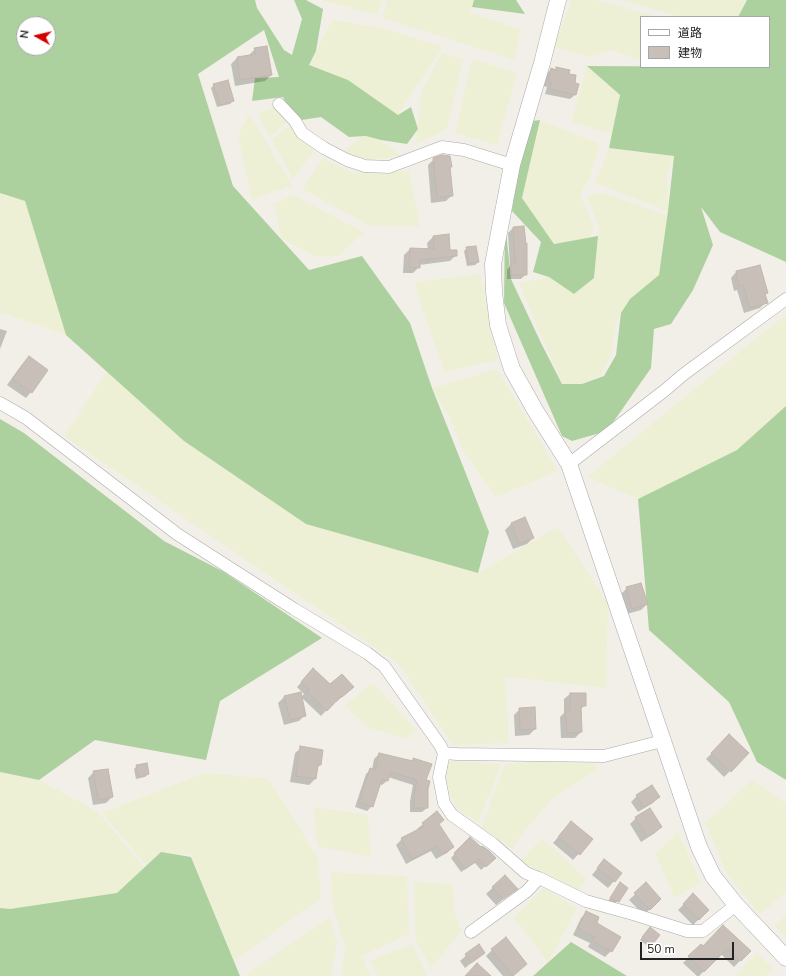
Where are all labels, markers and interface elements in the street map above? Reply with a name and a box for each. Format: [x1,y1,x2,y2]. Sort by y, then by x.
north arrow [16,16,56,56]
legend [640,16,770,68]
text: 道路 [678,25,702,41]
text: N [17,29,33,40]
text: 建物 [678,45,702,61]
scale bar [642,934,736,960]
text: 50 m [647,941,675,957]

